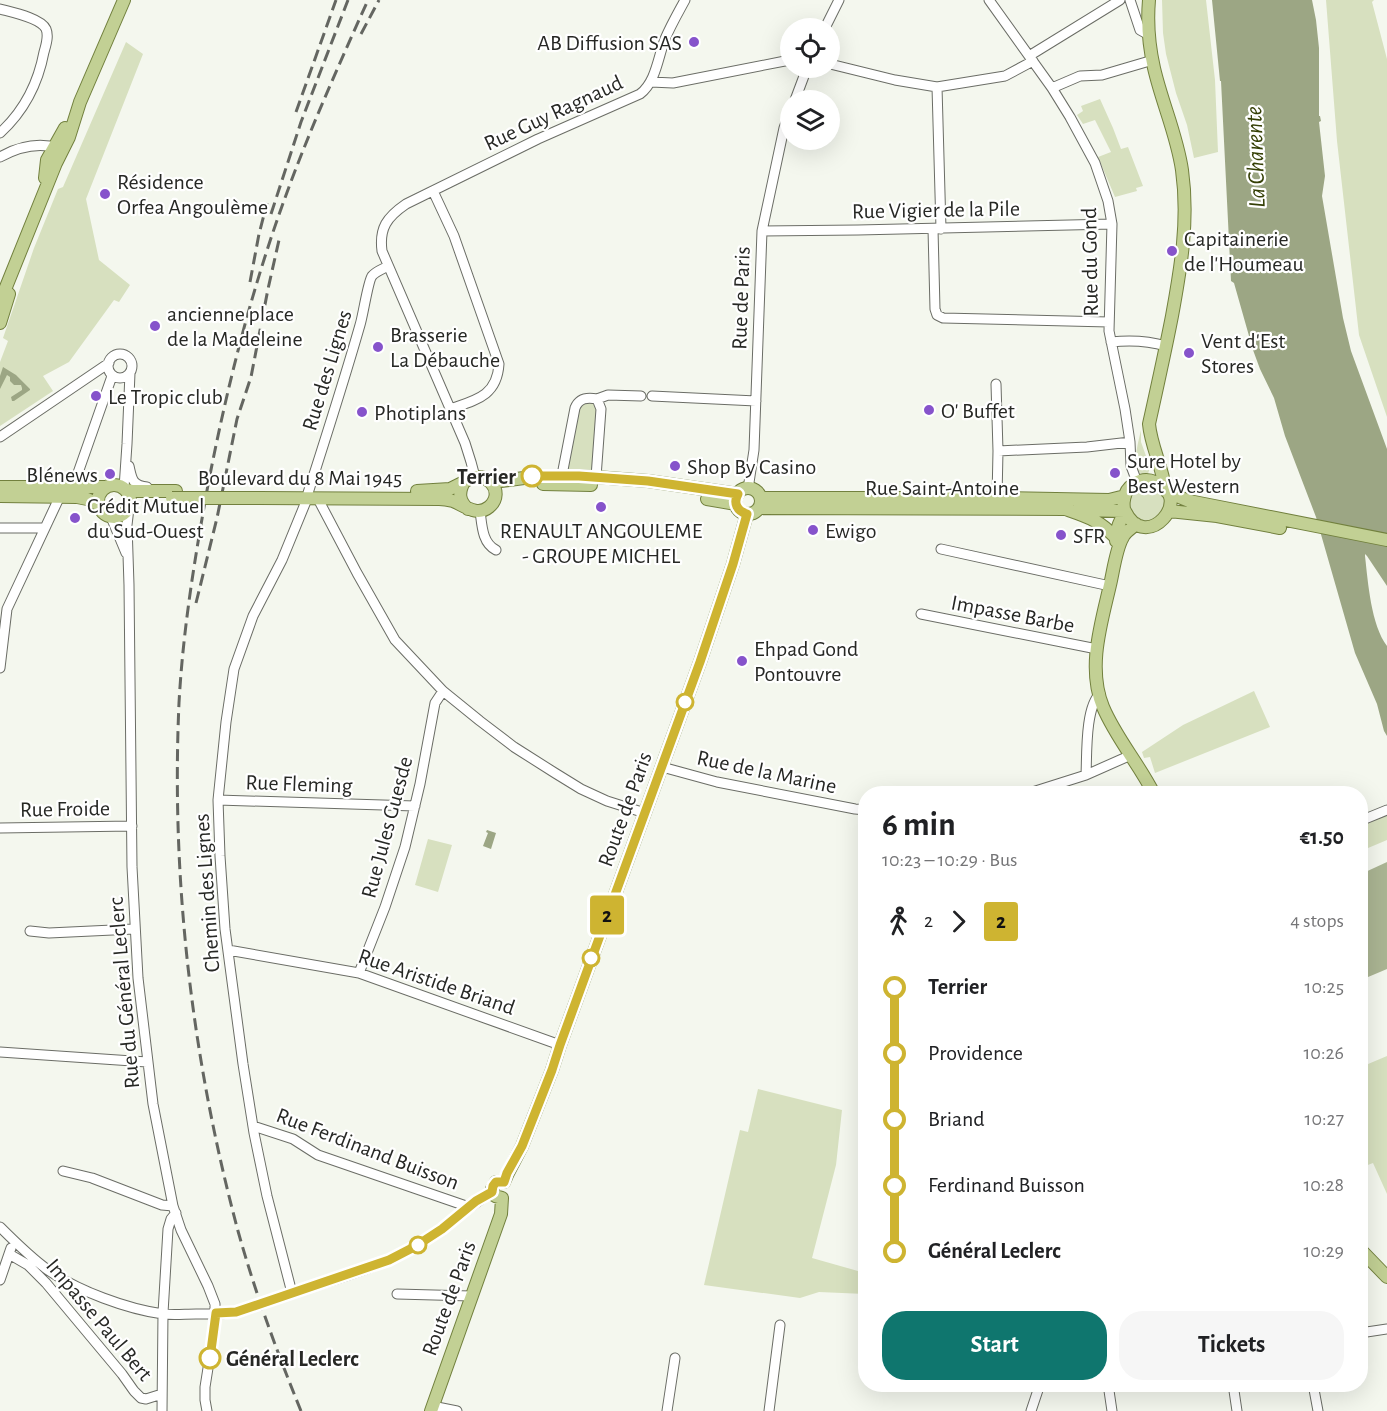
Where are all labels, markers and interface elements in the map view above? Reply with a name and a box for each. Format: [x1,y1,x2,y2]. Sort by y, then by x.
map controls [780,18,840,150]
button: locate [780,18,840,78]
place label: AB Diffusion SAS [537,32,682,54]
marker: AB Diffusion SAS [687,35,701,49]
street label: Rue Guy Ragnaud [481,71,626,155]
button: layers [780,90,840,150]
water label: La Charente [1242,106,1270,208]
place label: Résidence Orfea Angoulème [117,171,268,218]
marker: Résidence Orfea Angoulème [98,187,112,201]
street label: Rue Vigier de la Pile [852,198,1020,222]
street label: Rue du Gond [1078,207,1102,317]
place label: Capitainerie de l'Houmeau [1184,228,1304,275]
marker: Capitainerie de l'Houmeau [1165,244,1179,258]
street label: Rue de Paris [728,246,754,350]
place label: ancienne place de la Madeleine [167,303,303,350]
street label: Rue des Lignes [298,307,356,433]
marker: ancienne place de la Madeleine [148,319,162,333]
place label: Brasserie La Débauche [390,324,500,371]
place label: Vent d'Est Stores [1201,330,1285,377]
marker: Brasserie La Débauche [371,340,385,354]
marker: Vent d'Est Stores [1182,346,1196,360]
place label: Le Tropic club [108,386,223,408]
marker: Le Tropic club [89,389,103,403]
place label: O' Buffet [941,400,1015,422]
place label: Photiplans [374,402,466,424]
marker: O' Buffet [922,403,936,417]
marker: Photiplans [355,405,369,419]
place label: Sure Hotel by Best Western [1127,450,1242,497]
place label: Shop By Casino [687,456,816,478]
marker: Shop By Casino [668,459,682,473]
place label: Blénews [26,464,98,486]
marker: Terrier [521,465,543,487]
place label: Terrier [457,466,516,488]
marker: Sure Hotel by Best Western [1108,466,1122,480]
marker: Blénews [103,467,117,481]
street label: Boulevard du 8 Mai 1945 [198,467,402,489]
street label: Rue Saint-Antoine [865,477,1019,499]
place label: Crédit Mutuel du Sud-Ouest [87,495,205,542]
marker: RENAULT ANGOULEME - GROUPE MICHEL [594,500,608,514]
marker: Crédit Mutuel du Sud-Ouest [68,511,82,525]
place label: RENAULT ANGOULEME - GROUPE MICHEL [500,520,703,567]
place label: Ewigo [825,520,877,542]
marker: Ewigo [806,523,820,537]
place label: SFR [1073,525,1105,547]
marker: SFR [1054,528,1068,542]
street label: Impasse Barbe [949,591,1076,637]
place label: Ehpad Gond Pontouvre [754,638,858,685]
marker: Ehpad Gond Pontouvre [735,654,749,668]
unlabelled marker [676,693,694,711]
street label: Rue de la Marine [695,746,839,798]
street label: Route de Paris [594,749,656,870]
street label: Rue Jules Guesde [357,754,416,900]
street label: Rue Fleming [245,771,353,797]
street label: Rue Froide [20,797,110,821]
text: 6 min [882,809,956,842]
street label: Chemin des Lignes [190,813,224,973]
text: €1.50 [1300,826,1344,848]
text: 10:23 – 10:29 · Bus [882,850,1018,870]
street label: Rue du Général Leclerc [105,896,143,1090]
line badge: 2 [588,896,626,934]
text: 2 [602,905,612,926]
icon: walk [882,905,915,938]
icon: forward [942,905,975,938]
text: 2 [924,911,933,931]
text: 2 [996,911,1006,932]
text: 4 stops [1290,911,1344,931]
street label: Rue Aristide Briand [356,945,518,1019]
unlabelled marker [582,949,600,967]
text: Terrier [928,976,987,998]
text: 10:25 [1305,977,1344,997]
text: Providence [928,1042,1023,1064]
text: 10:26 [1303,1043,1344,1063]
street label: Rue Ferdinand Buisson [273,1104,462,1194]
text: Briand [928,1108,985,1130]
text: 10:27 [1305,1109,1344,1129]
text: Ferdinand Buisson [928,1174,1085,1196]
text: 10:28 [1303,1175,1344,1195]
unlabelled marker [409,1236,427,1254]
street label: Route de Paris [418,1238,480,1359]
text: Général Leclerc [928,1240,1061,1262]
text: 10:29 [1303,1241,1344,1261]
street label: Impasse Paul Bert [42,1254,156,1385]
button: Start [882,1311,1107,1380]
button: Tickets [1119,1311,1344,1380]
marker: Général Leclerc [199,1347,221,1369]
place label: Général Leclerc [226,1348,359,1370]

